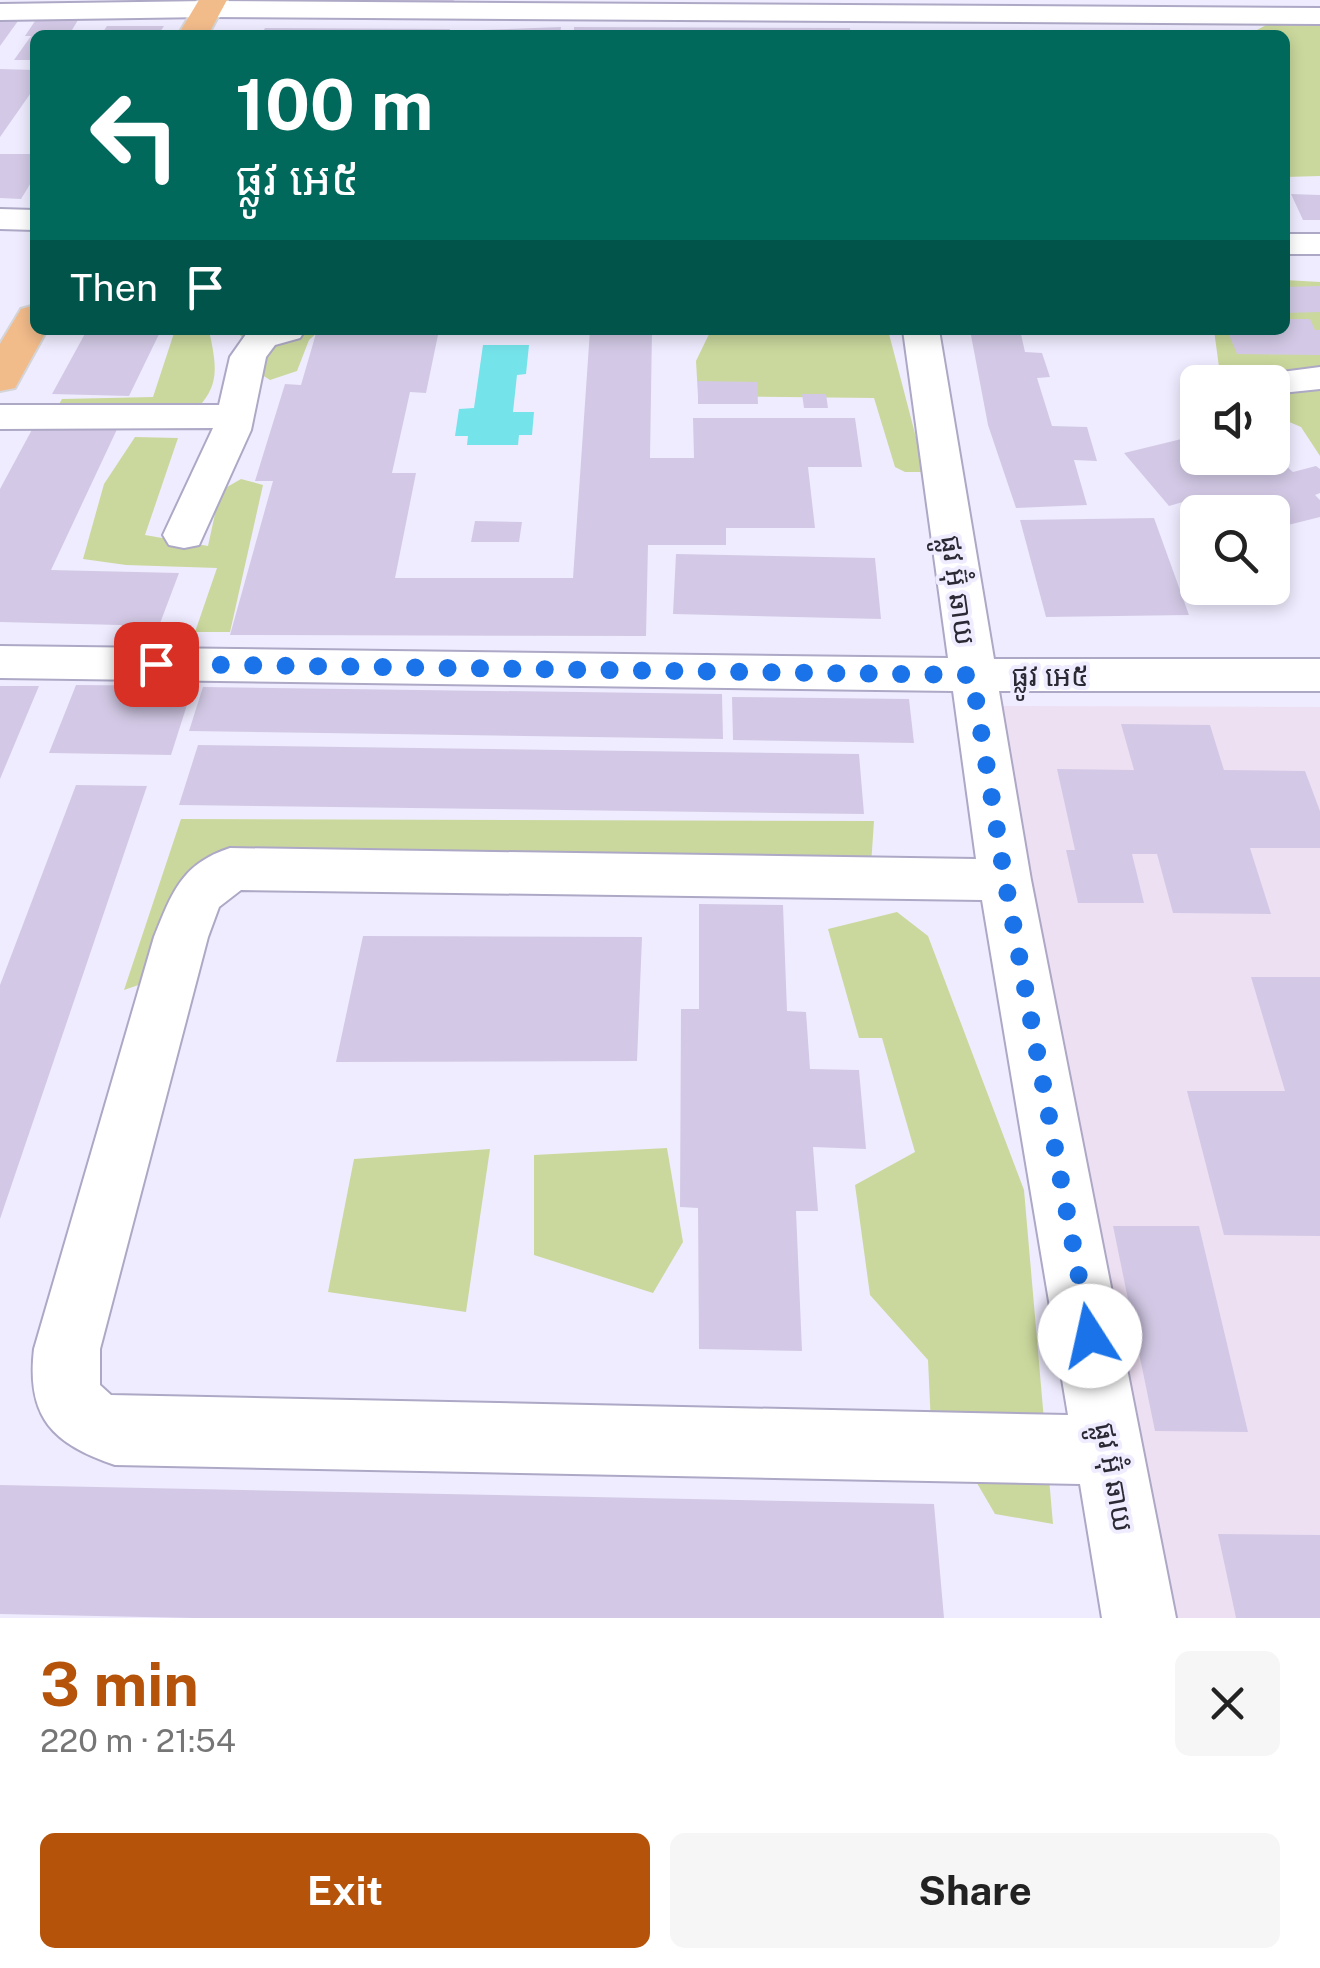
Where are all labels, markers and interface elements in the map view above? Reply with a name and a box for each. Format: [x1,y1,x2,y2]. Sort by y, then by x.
text: 100 m [235,63,433,146]
icon: left [70,70,200,200]
text: ផ្លូវ អេ៥ [235,152,359,205]
icon: arrive [178,260,233,315]
text: Then [70,265,158,310]
map controls [1180,365,1290,605]
button: sound [1180,365,1290,475]
button: search [1180,495,1290,605]
street label: ផ្លូវ អ៊ុំ ឆាយ [926,532,986,648]
pin [114,622,199,707]
icon: arrive [129,637,184,692]
street label: ផ្លូវ អេ៥ [1011,659,1089,701]
position arrow [1038,1284,1142,1388]
street label: ផ្លូវ អ៊ុំ ឆាយ [1080,1419,1144,1536]
text: 3 min [40,1649,199,1720]
button: close [1175,1651,1280,1756]
text: 220 m · 21:54 [40,1722,236,1759]
button: Exit [40,1833,650,1948]
button: Share [670,1833,1280,1948]

